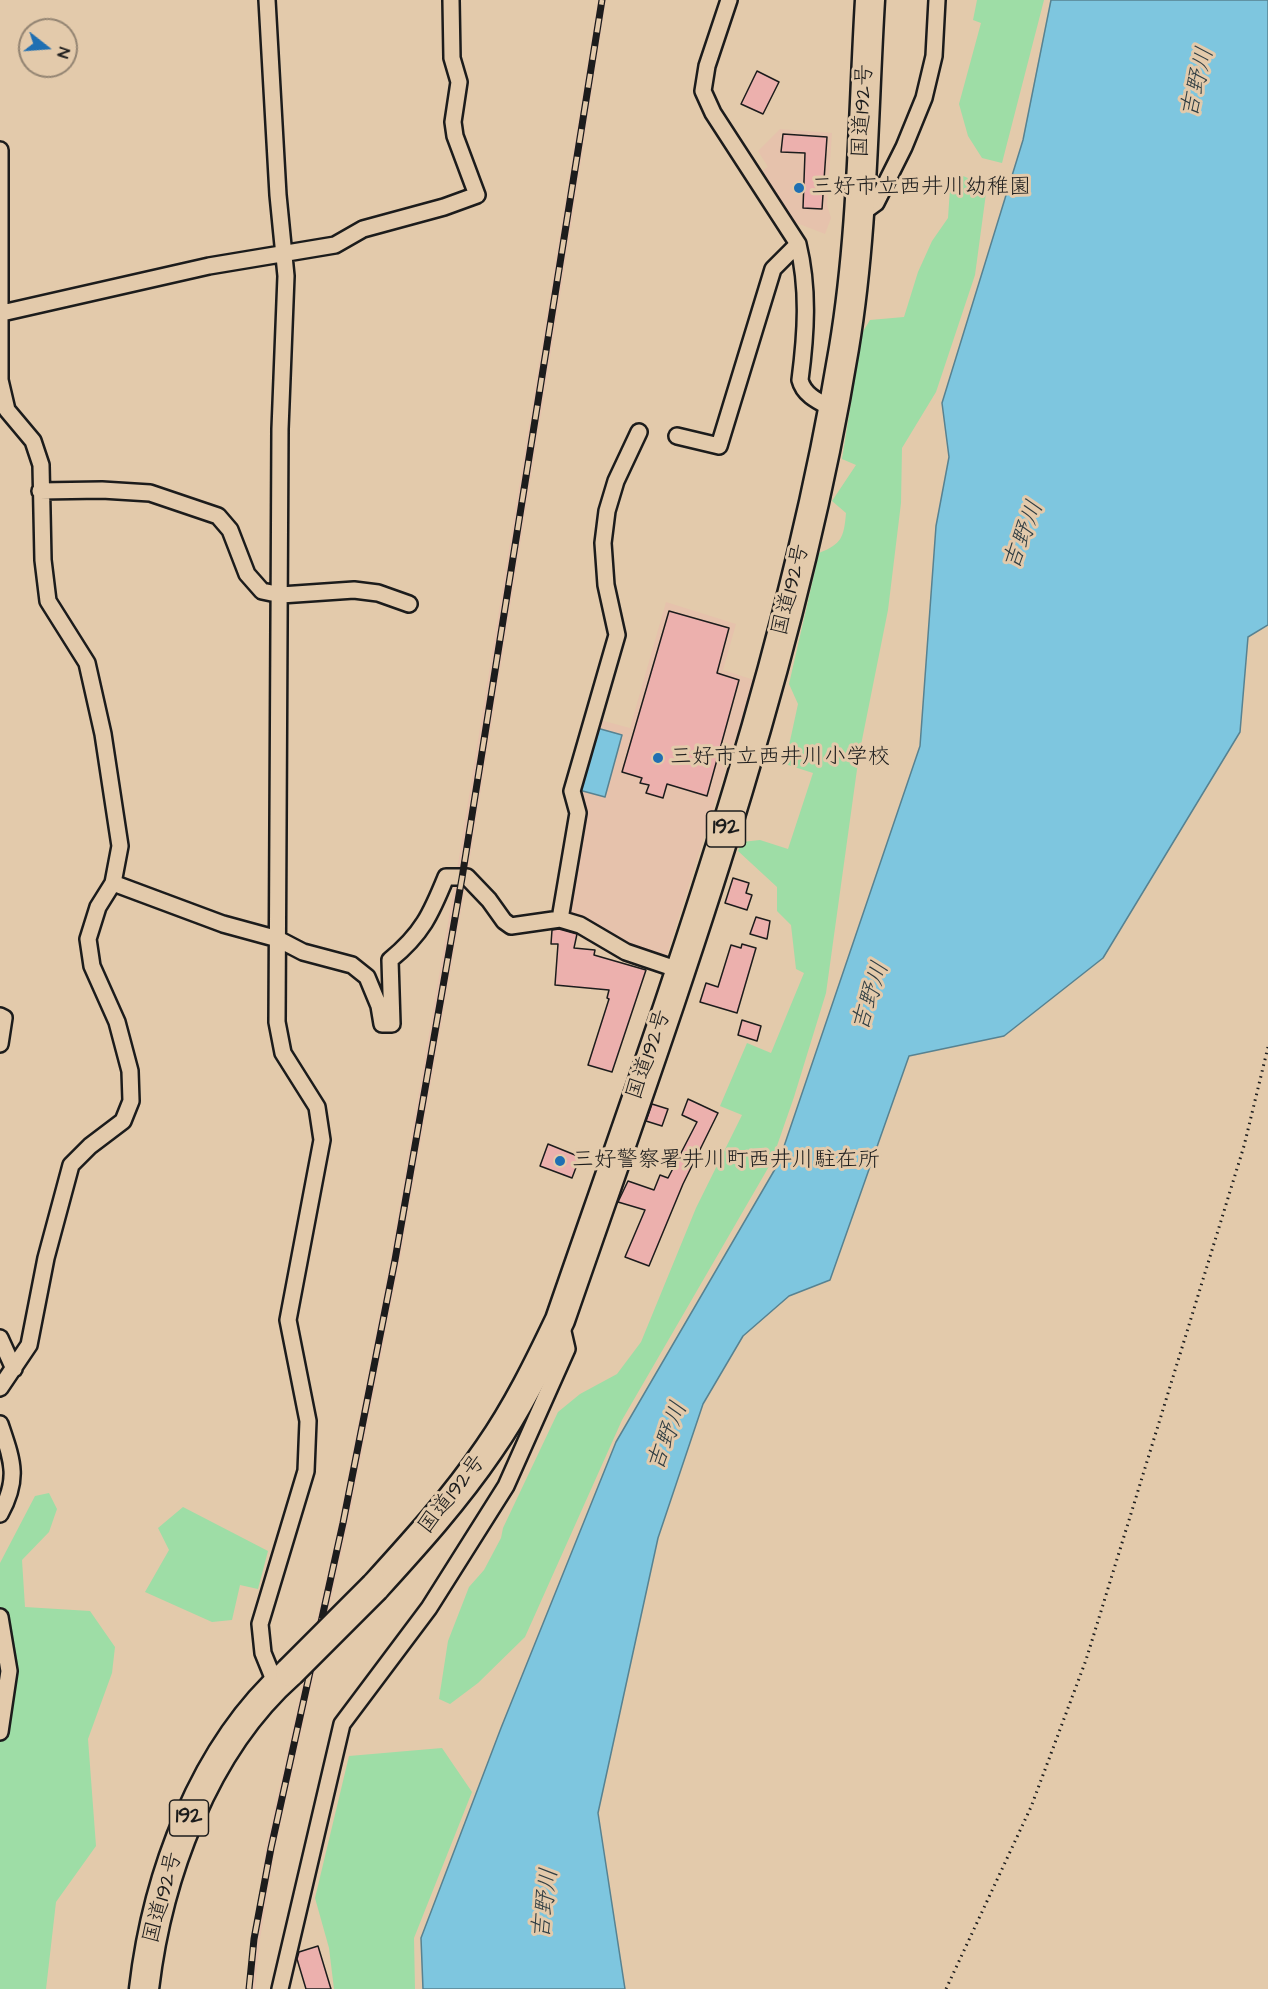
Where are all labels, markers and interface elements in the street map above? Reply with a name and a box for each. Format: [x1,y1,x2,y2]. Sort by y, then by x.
north arrow [18,18,78,78]
text: N [51,45,75,61]
water label: 吉野川 [1176,45,1222,121]
street label: 国道192号 [848,63,880,159]
place label: 三好市立西井川幼稚園 [811,175,1031,201]
marker: 三好市立西井川幼稚園 [792,181,806,195]
water label: 吉野川 [999,497,1051,575]
street label: 国道192号 [768,541,816,639]
place label: 三好市立西井川小学校 [670,745,890,771]
marker: 三好市立西井川小学校 [651,751,665,765]
road number: 192 [706,811,746,847]
water label: 吉野川 [847,958,897,1036]
street label: 国道192号 [622,1006,678,1104]
place label: 三好警察署井川町西井川駐在所 [572,1148,880,1174]
marker: 三好警察署井川町西井川駐在所 [553,1154,567,1168]
water label: 吉野川 [643,1398,695,1476]
street label: 国道192号 [414,1450,492,1540]
road number: 192 [170,1800,208,1836]
street label: 国道192号 [139,1849,189,1947]
water label: 吉野川 [528,1867,566,1941]

